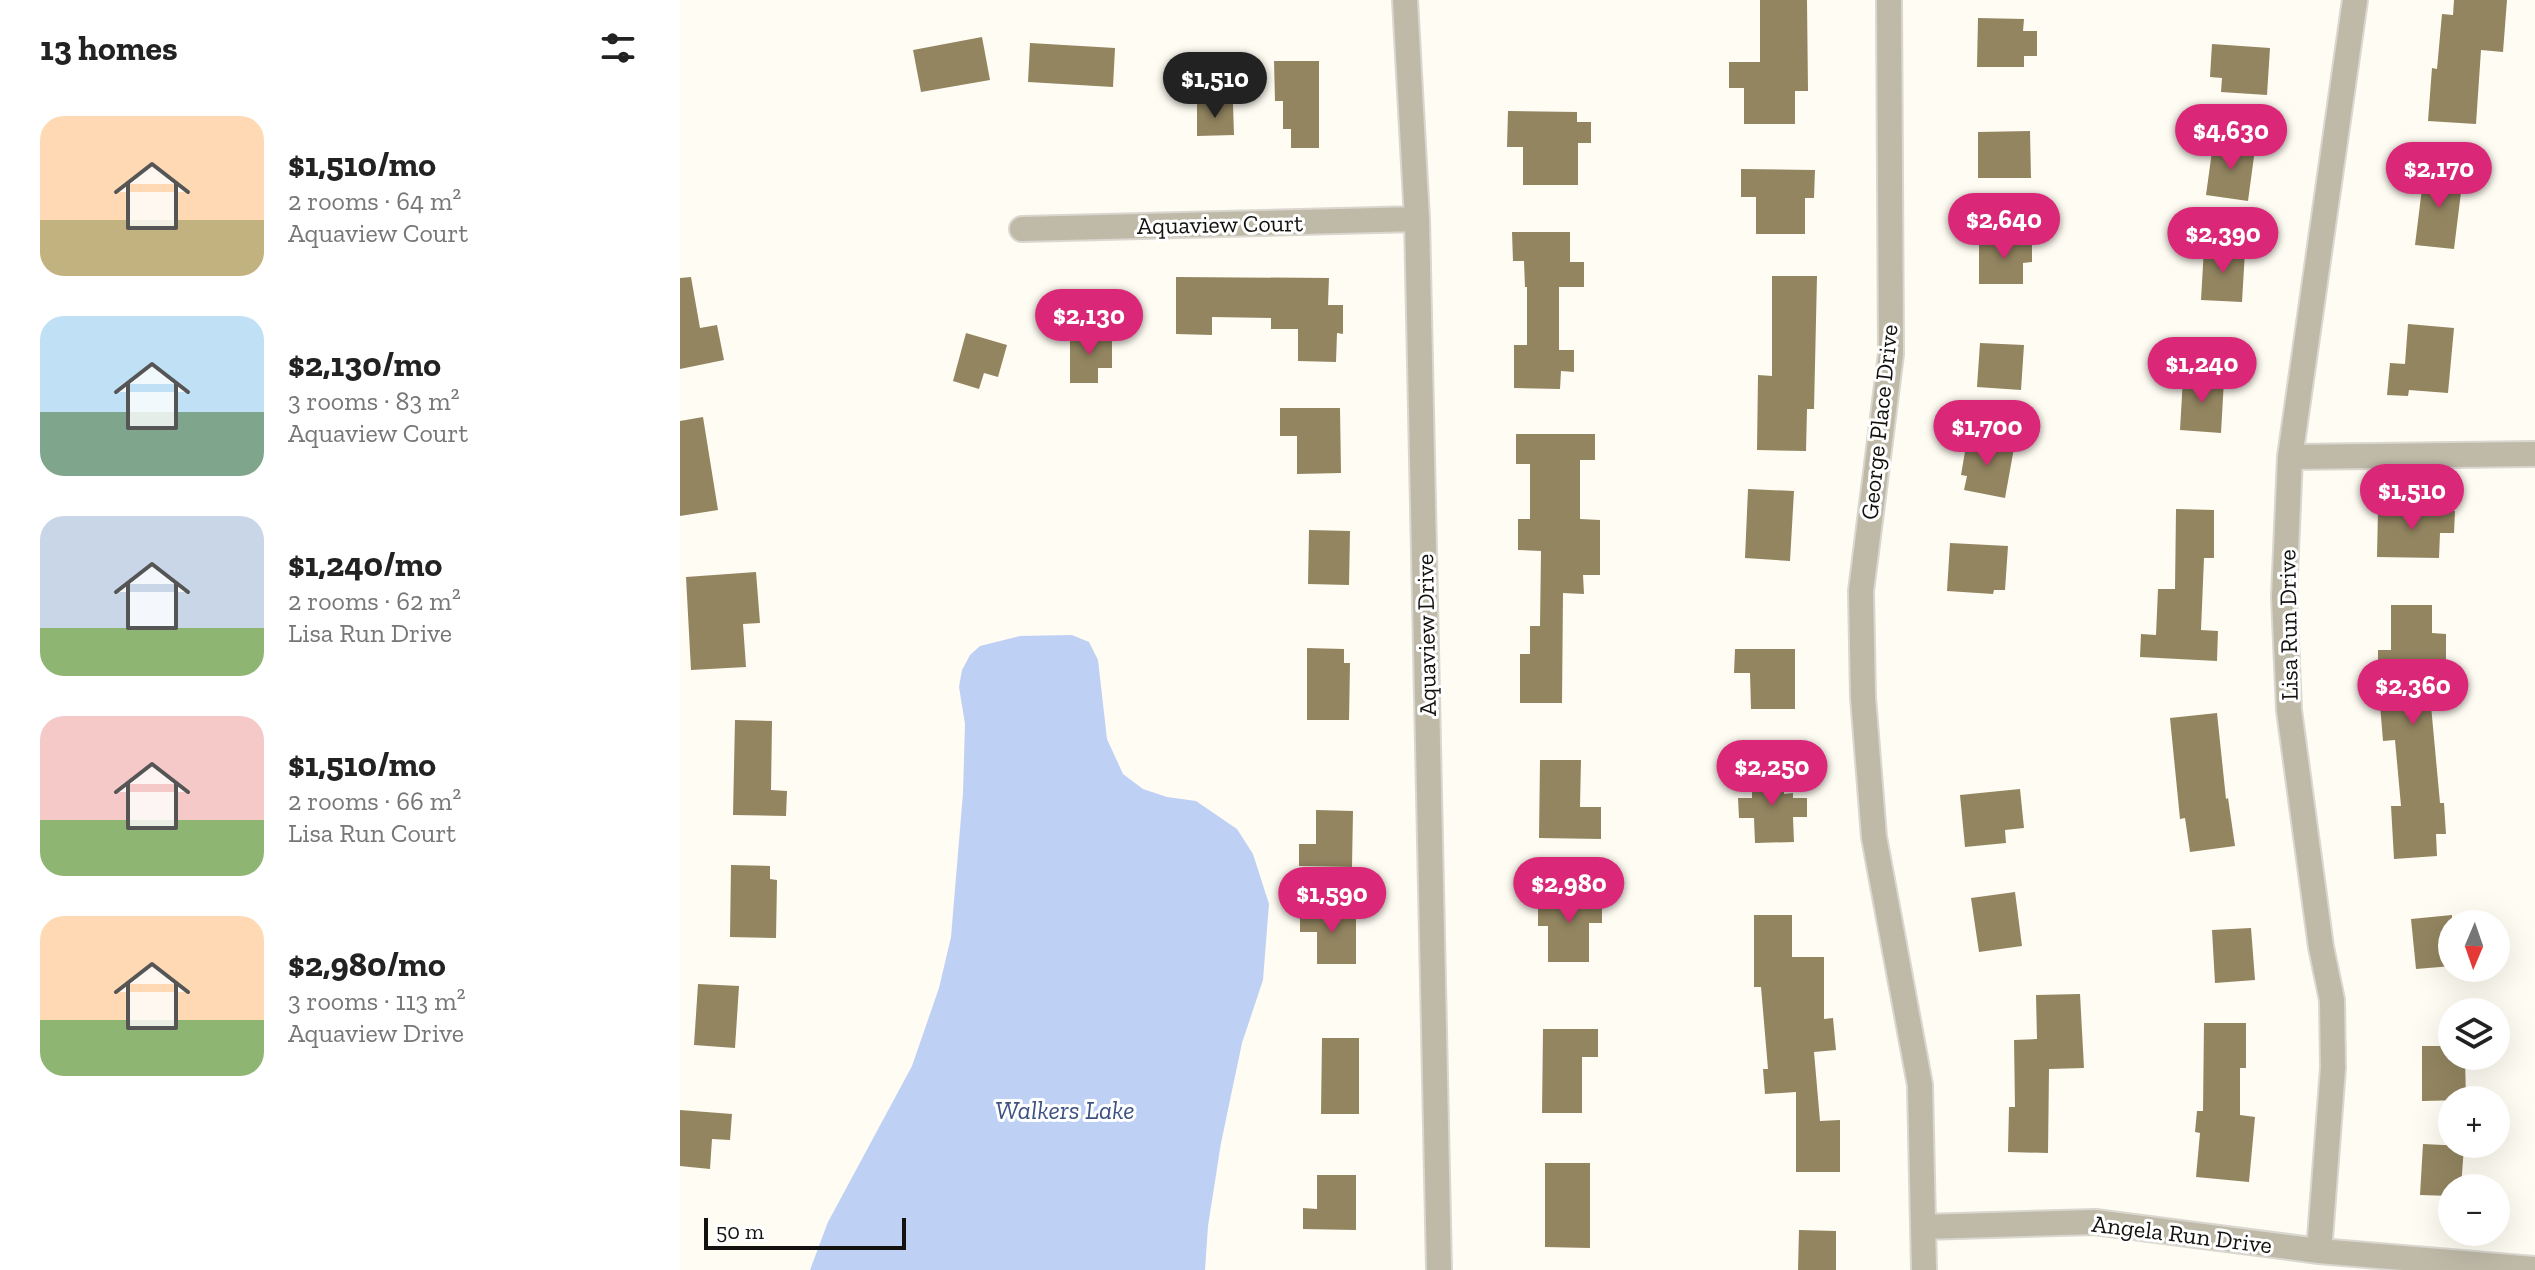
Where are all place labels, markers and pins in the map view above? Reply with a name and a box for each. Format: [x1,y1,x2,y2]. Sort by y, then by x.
pin: $1,510 [1150,52,1280,120]
pin: $4,630 [2166,104,2296,172]
pin: $2,170 [2374,142,2504,210]
pin: $2,640 [1939,193,2069,261]
pin: $2,390 [2158,207,2288,275]
pin: $2,130 [1024,289,1154,357]
pin: $1,240 [2137,337,2267,405]
pin: $1,700 [1922,400,2052,468]
pin: $1,510 [2347,464,2477,532]
pin: $2,360 [2348,659,2478,727]
pin: $2,250 [1707,740,1837,808]
pin: $2,980 [1504,857,1634,925]
pin: $1,590 [1267,867,1397,935]

